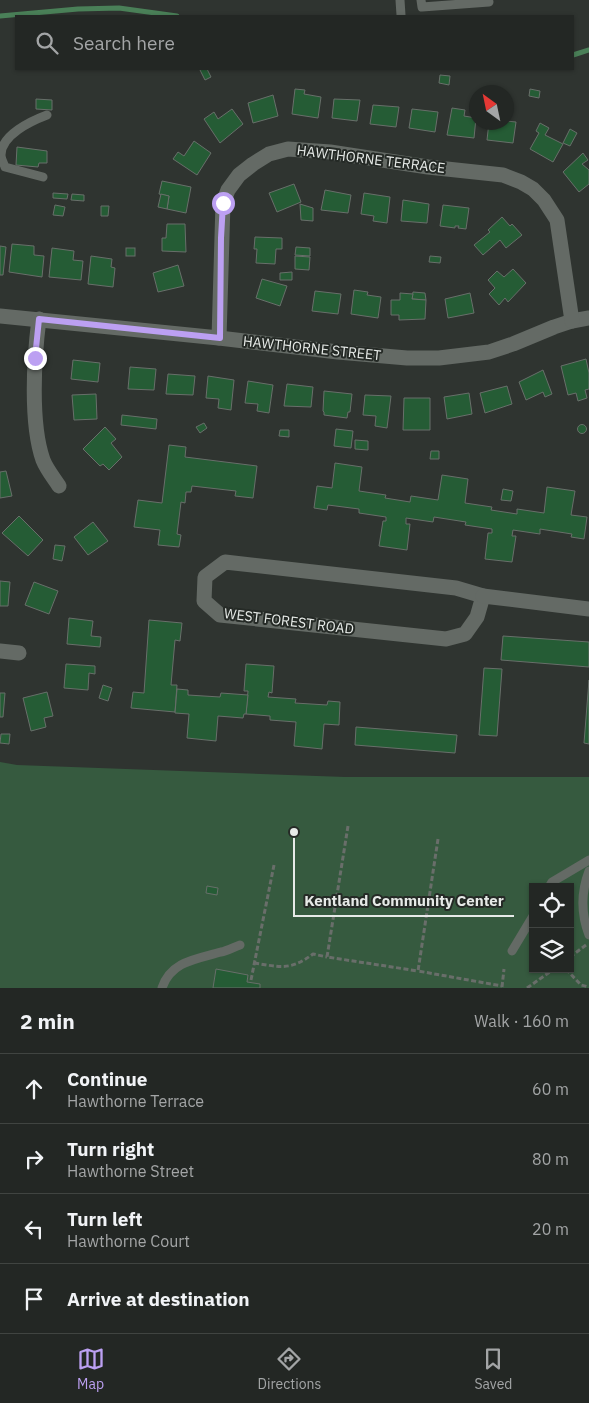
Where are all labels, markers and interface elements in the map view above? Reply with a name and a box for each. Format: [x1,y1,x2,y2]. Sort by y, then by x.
search box [15,15,574,70]
icon: search [33,29,61,57]
text: Search here [73,31,175,55]
north arrow [469,85,514,130]
street label: HAWTHORNE TERRACE [296,141,446,177]
route start [212,192,235,215]
street label: HAWTHORNE STREET [242,332,382,364]
route end [24,347,47,370]
street label: WEST FOREST ROAD [223,604,355,638]
map controls [529,883,574,973]
button: locate [529,883,574,928]
callout: Kentland Community Center [294,886,514,916]
text: Kentland Community Center [304,891,504,910]
button: layers [529,928,574,973]
text: 2 min [20,1007,75,1035]
text: Walk · 160 m [474,1011,569,1031]
text: Continue [67,1067,147,1091]
icon: ahead [20,1075,48,1103]
text: 60 m [532,1079,569,1099]
text: Hawthorne Terrace [67,1091,204,1111]
text: Turn right [67,1137,154,1161]
icon: right [20,1145,48,1173]
text: 80 m [532,1149,569,1169]
text: Hawthorne Street [67,1161,194,1181]
text: Turn left [67,1207,143,1231]
icon: left [20,1215,48,1243]
text: 20 m [532,1219,569,1239]
text: Hawthorne Court [67,1231,190,1251]
icon: arrive [20,1285,48,1313]
text: Arrive at destination [67,1287,250,1311]
tab: Map [77,1345,105,1393]
tab: Directions [258,1345,321,1393]
tab: Saved [474,1345,512,1393]

